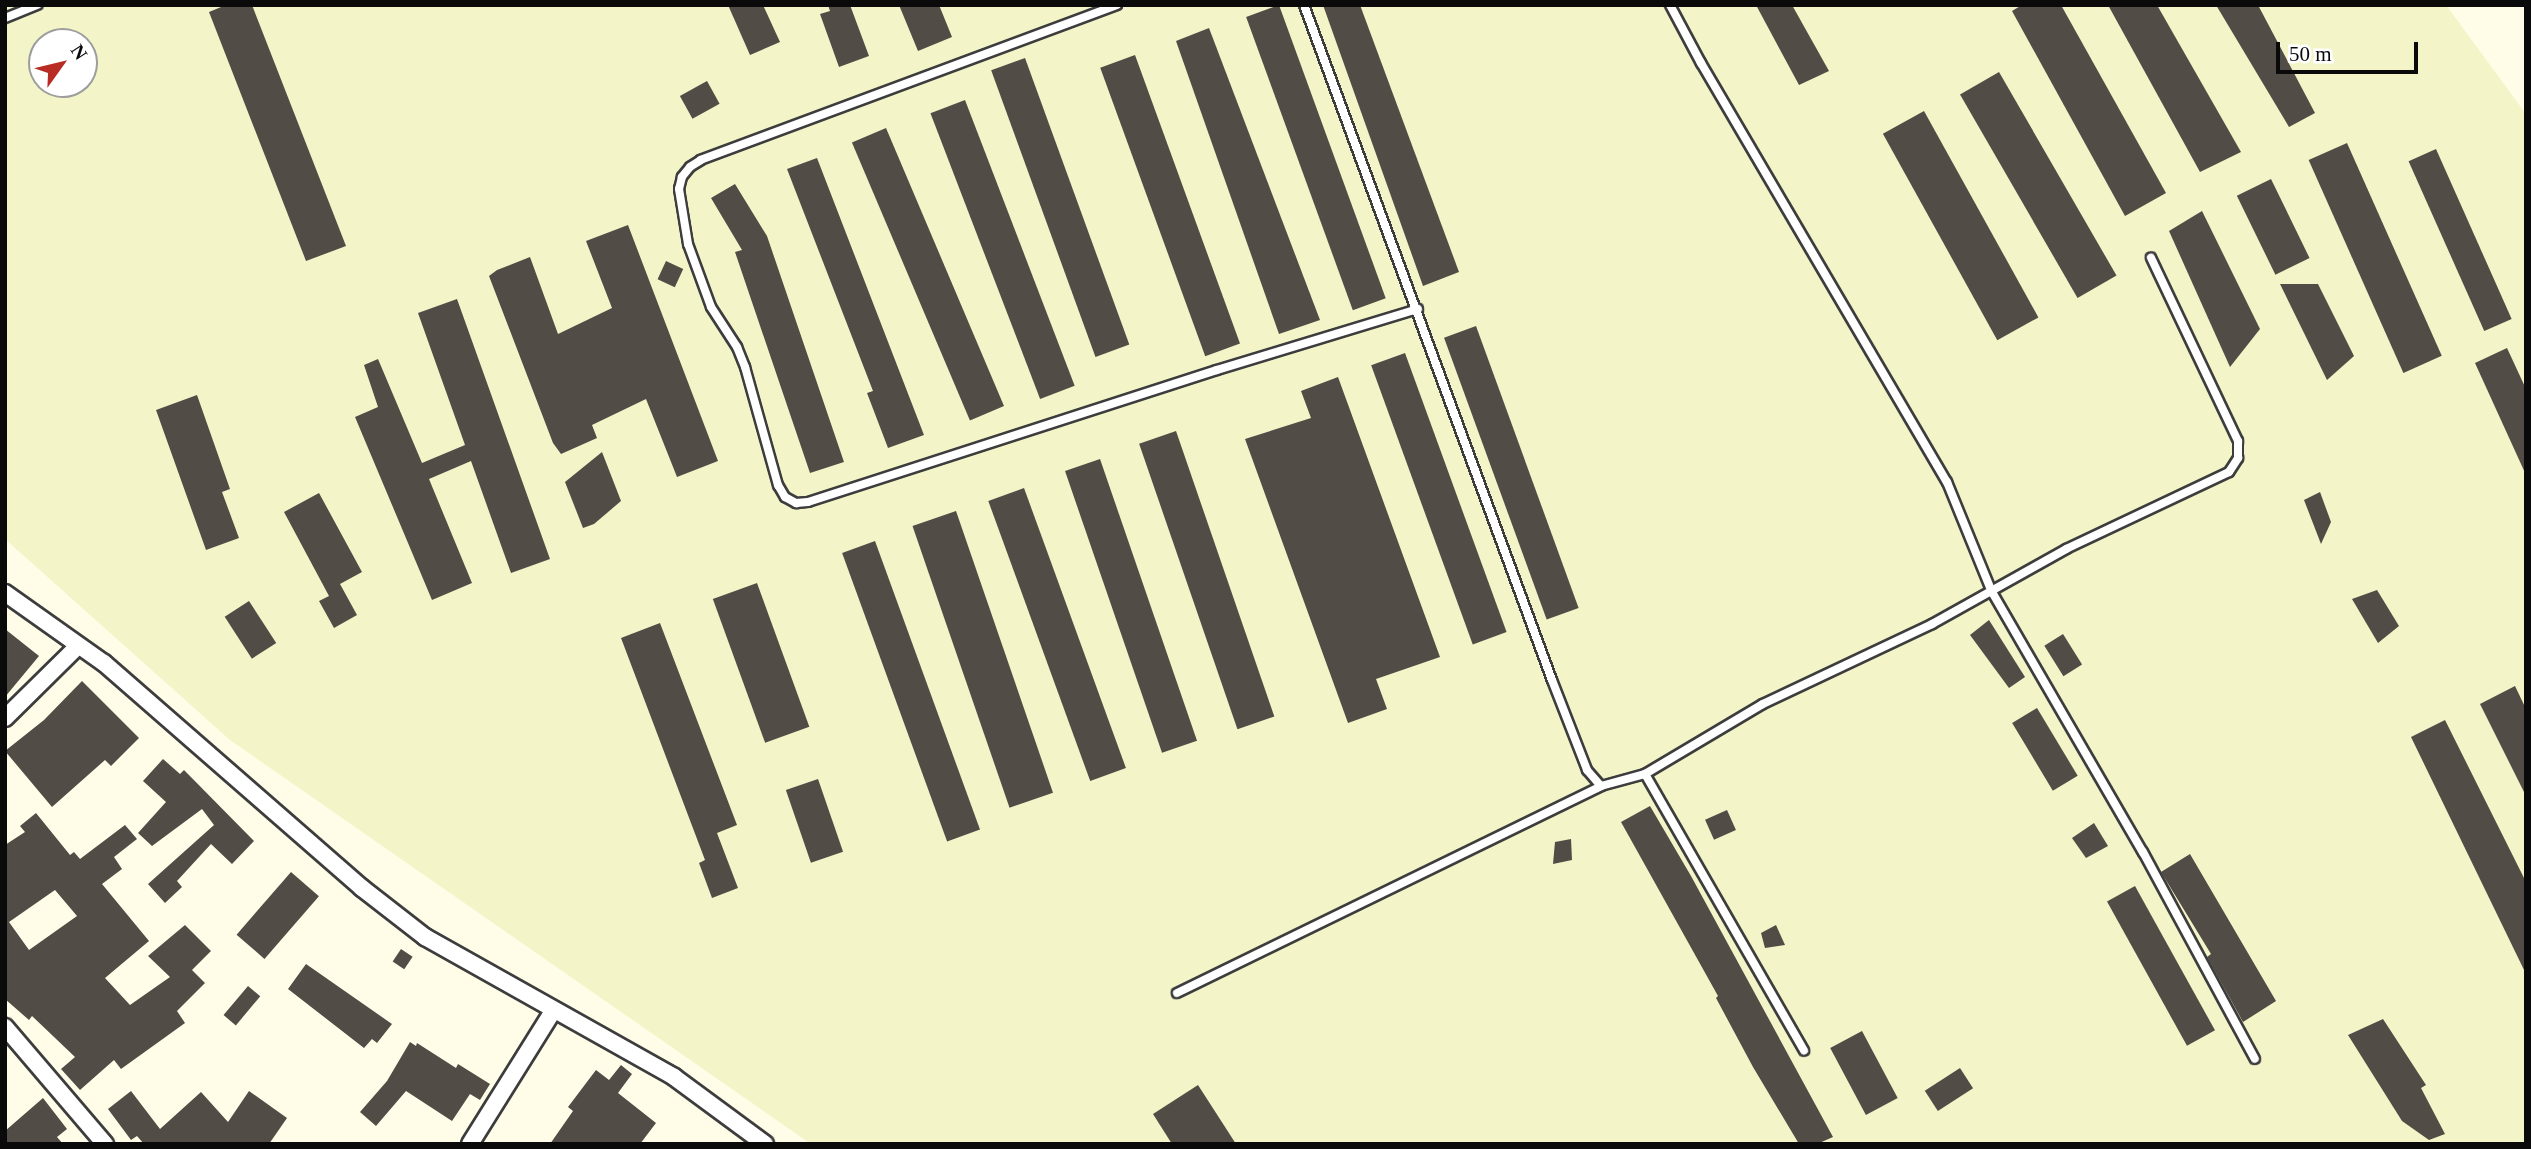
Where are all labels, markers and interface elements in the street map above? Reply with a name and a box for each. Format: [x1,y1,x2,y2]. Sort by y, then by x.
north arrow [28,28,98,98]
scale bar [2279,28,2421,72]
text: N [67,41,92,64]
text: 50 m [2289,42,2332,66]

